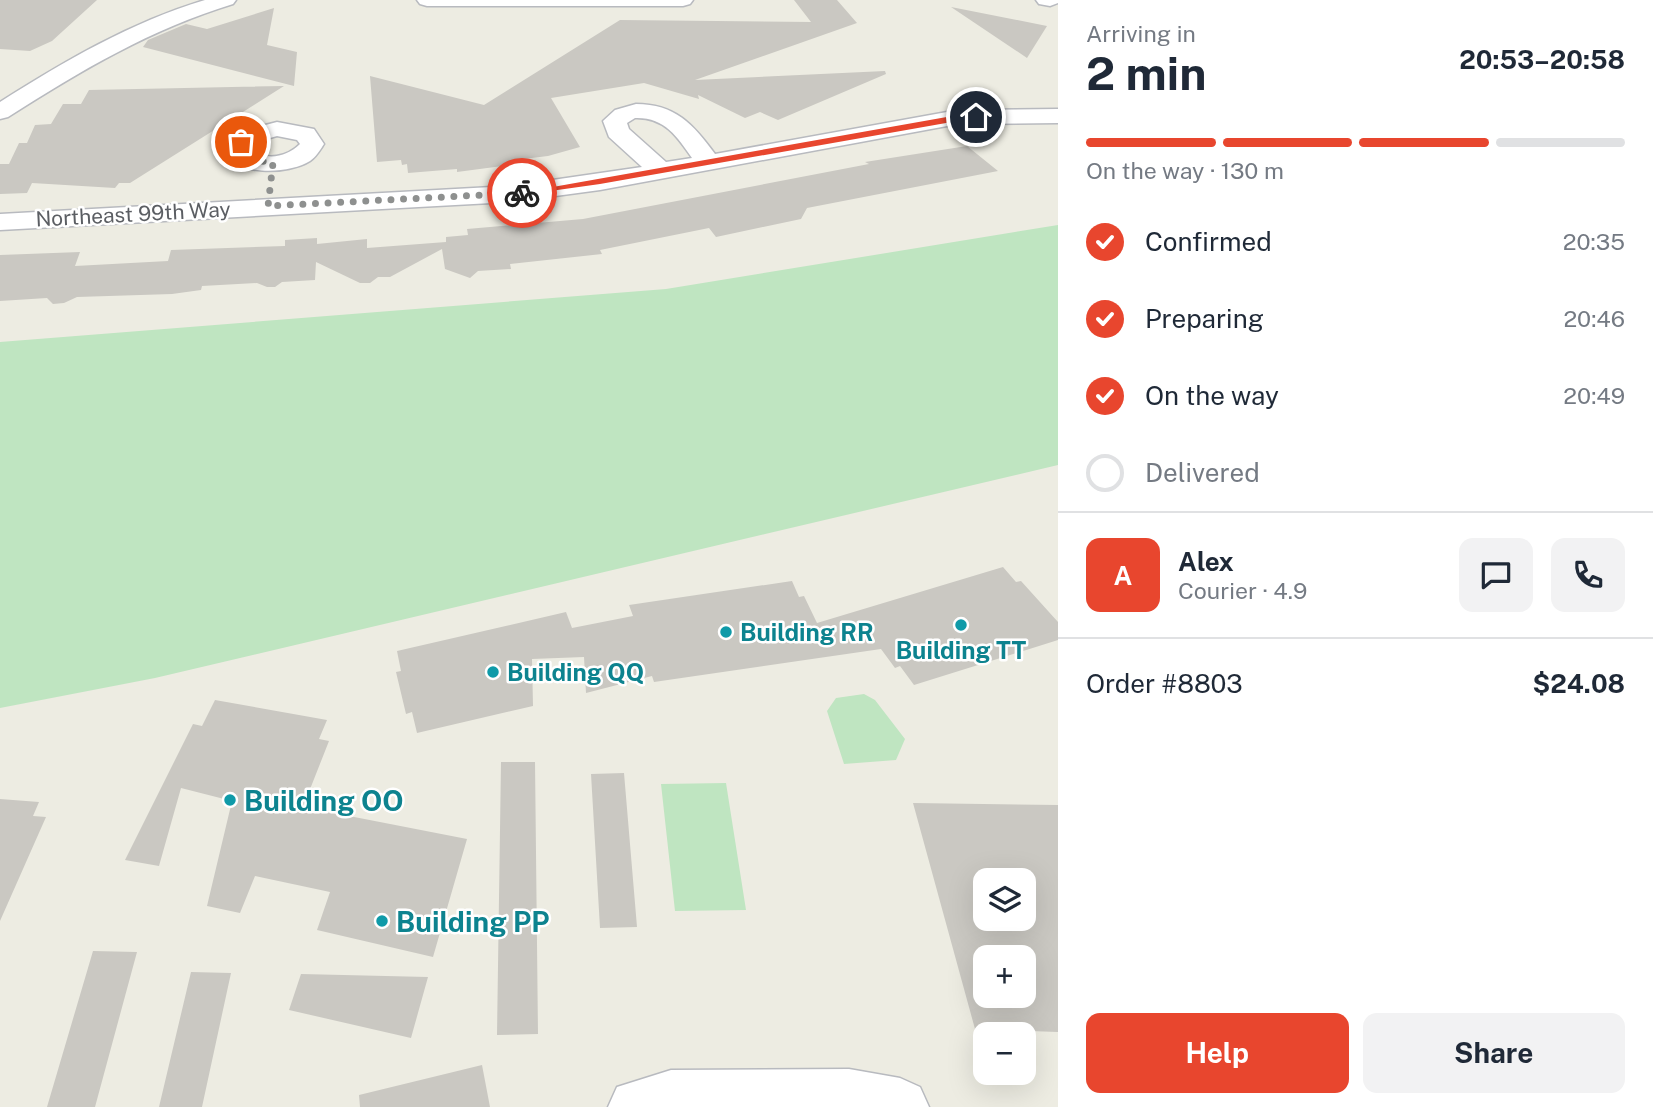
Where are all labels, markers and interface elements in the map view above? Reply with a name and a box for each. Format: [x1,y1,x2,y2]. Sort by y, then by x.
text: Arriving in [1086,20,1196,47]
text: 20:53–20:58 [1459,44,1625,75]
text: 2 min [1086,46,1206,100]
pin [946,87,1006,147]
icon: home [957,98,995,136]
pin [211,112,271,172]
icon: bag [222,123,260,161]
text: On the way · 130 m [1086,157,1284,184]
courier [487,158,557,228]
icon: bike [503,174,541,212]
street label: Northeast 99th Way [35,196,231,232]
icon: check [1086,223,1124,261]
text: Confirmed [1145,226,1272,257]
text: 20:35 [1563,228,1625,255]
icon: check [1086,300,1124,338]
text: Preparing [1145,303,1264,334]
text: 20:46 [1563,305,1625,332]
icon: check [1086,377,1124,415]
text: On the way [1145,380,1279,411]
text: 20:49 [1563,382,1625,409]
text: Delivered [1145,457,1260,488]
button: chat [1459,538,1533,612]
button: phone [1551,538,1625,612]
text: Alex [1178,546,1234,577]
text: A [1114,560,1132,591]
text: Courier · 4.9 [1178,577,1307,604]
marker: Building TT [953,617,969,633]
place label: Building RR [740,618,874,646]
marker: Building RR [718,624,734,640]
place label: Building TT [896,636,1027,664]
place label: Building QQ [507,658,644,686]
marker: Building QQ [485,664,501,680]
text: Order #8803 [1086,668,1243,699]
text: $24.08 [1533,668,1625,699]
place label: Building OO [244,784,403,817]
marker: Building OO [222,792,238,808]
map controls [973,868,1036,1085]
button: layers [973,868,1036,931]
place label: Building PP [396,905,550,938]
marker: Building PP [374,913,390,929]
button: + [973,945,1036,1008]
button: Help [1086,1013,1349,1093]
button: Share [1363,1013,1625,1093]
button: − [973,1022,1036,1085]

